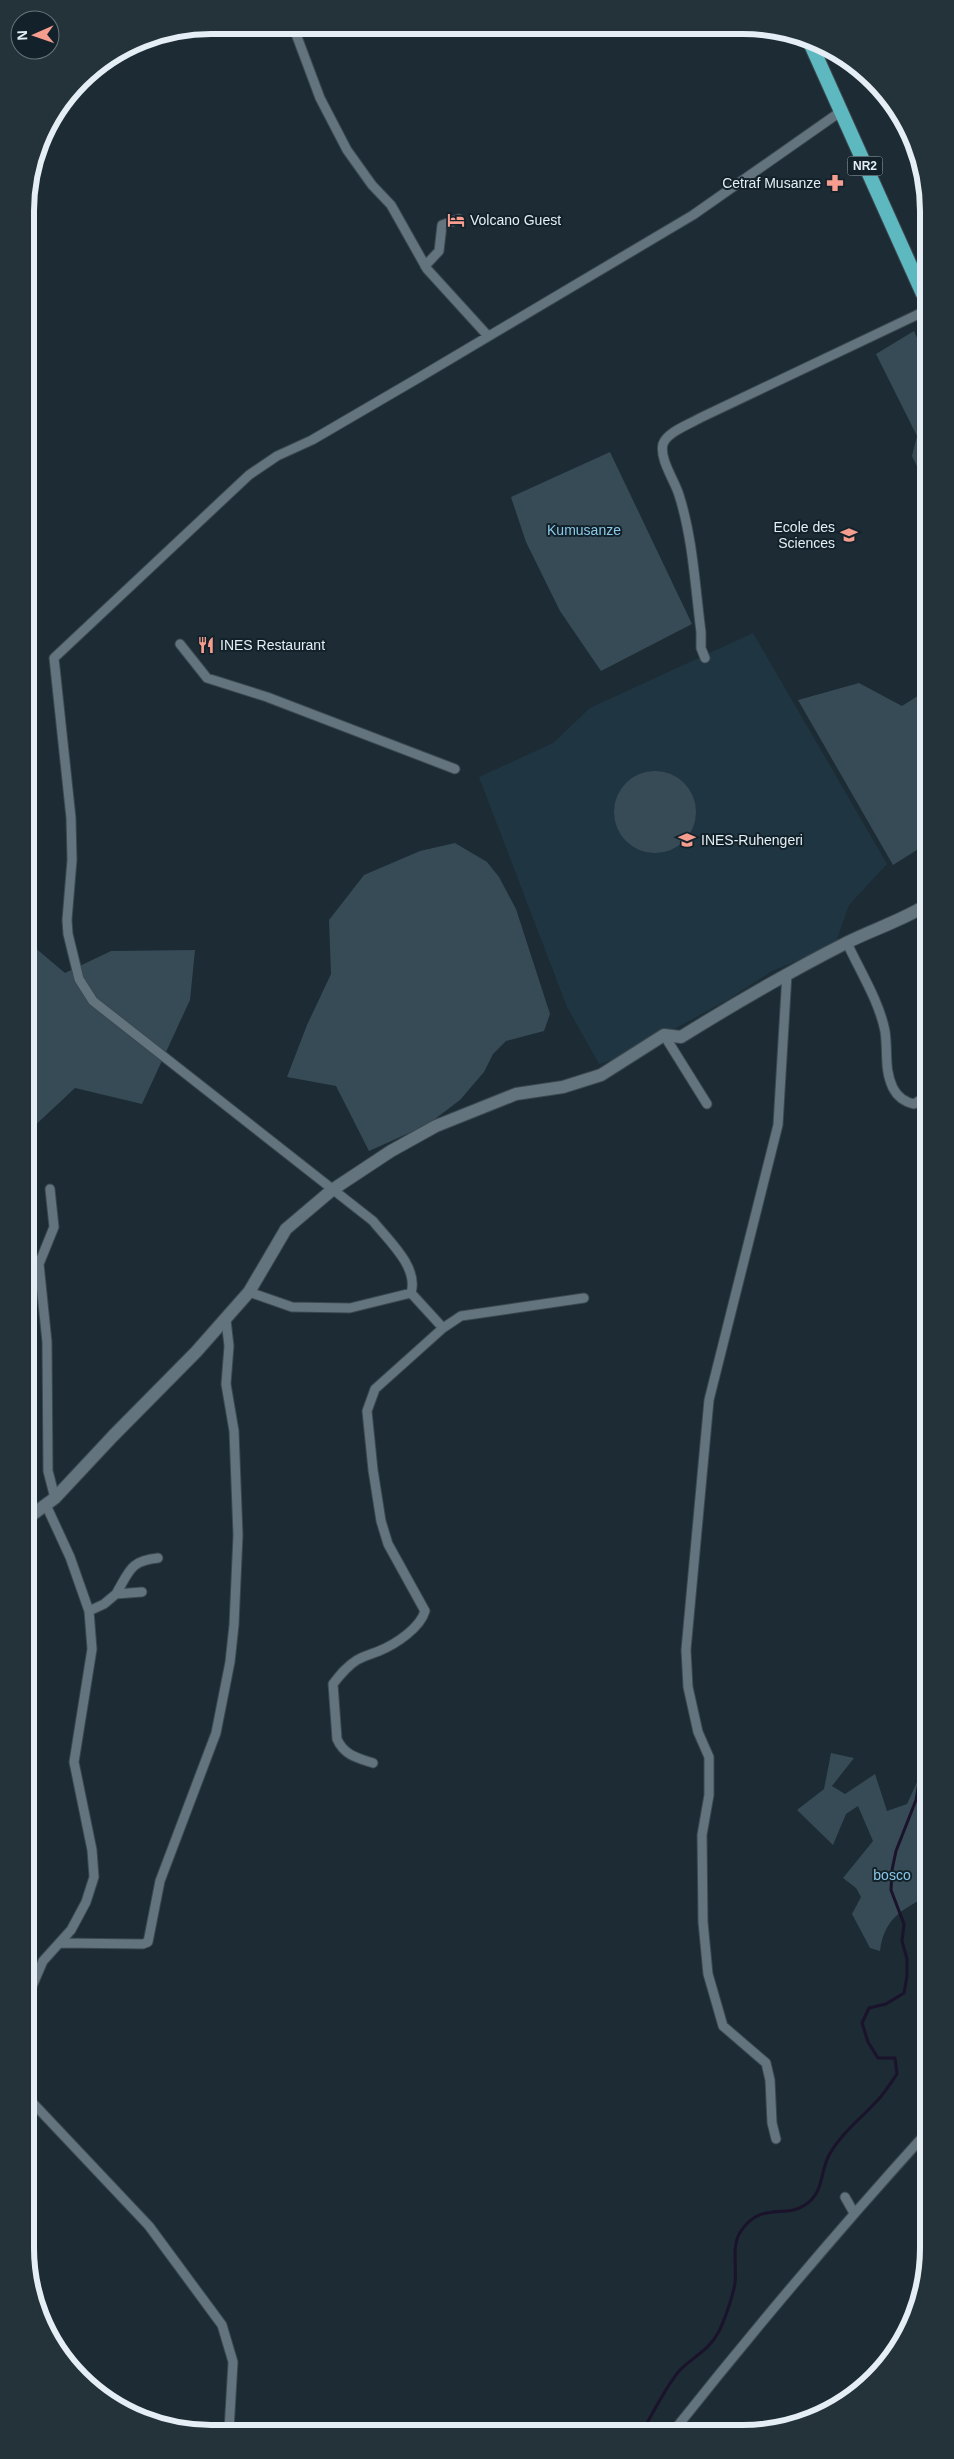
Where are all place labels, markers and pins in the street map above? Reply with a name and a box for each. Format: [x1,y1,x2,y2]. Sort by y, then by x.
pharmacy icon: Cetraf Musanze [825,173,845,193]
place label: Cetraf Musanze [722,175,821,191]
hotel icon: Volcano Guest [446,210,466,230]
place label: Volcano Guest [470,212,561,228]
place label: Ecole des Sciences [774,519,835,551]
school or university icon: Ecole des Sciences [839,525,859,545]
restaurant icon: INES Restaurant [196,635,216,655]
place label: INES Restaurant [220,637,325,653]
school or university icon: INES-Ruhengeri [677,830,697,850]
place label: INES-Ruhengeri [701,832,803,848]

